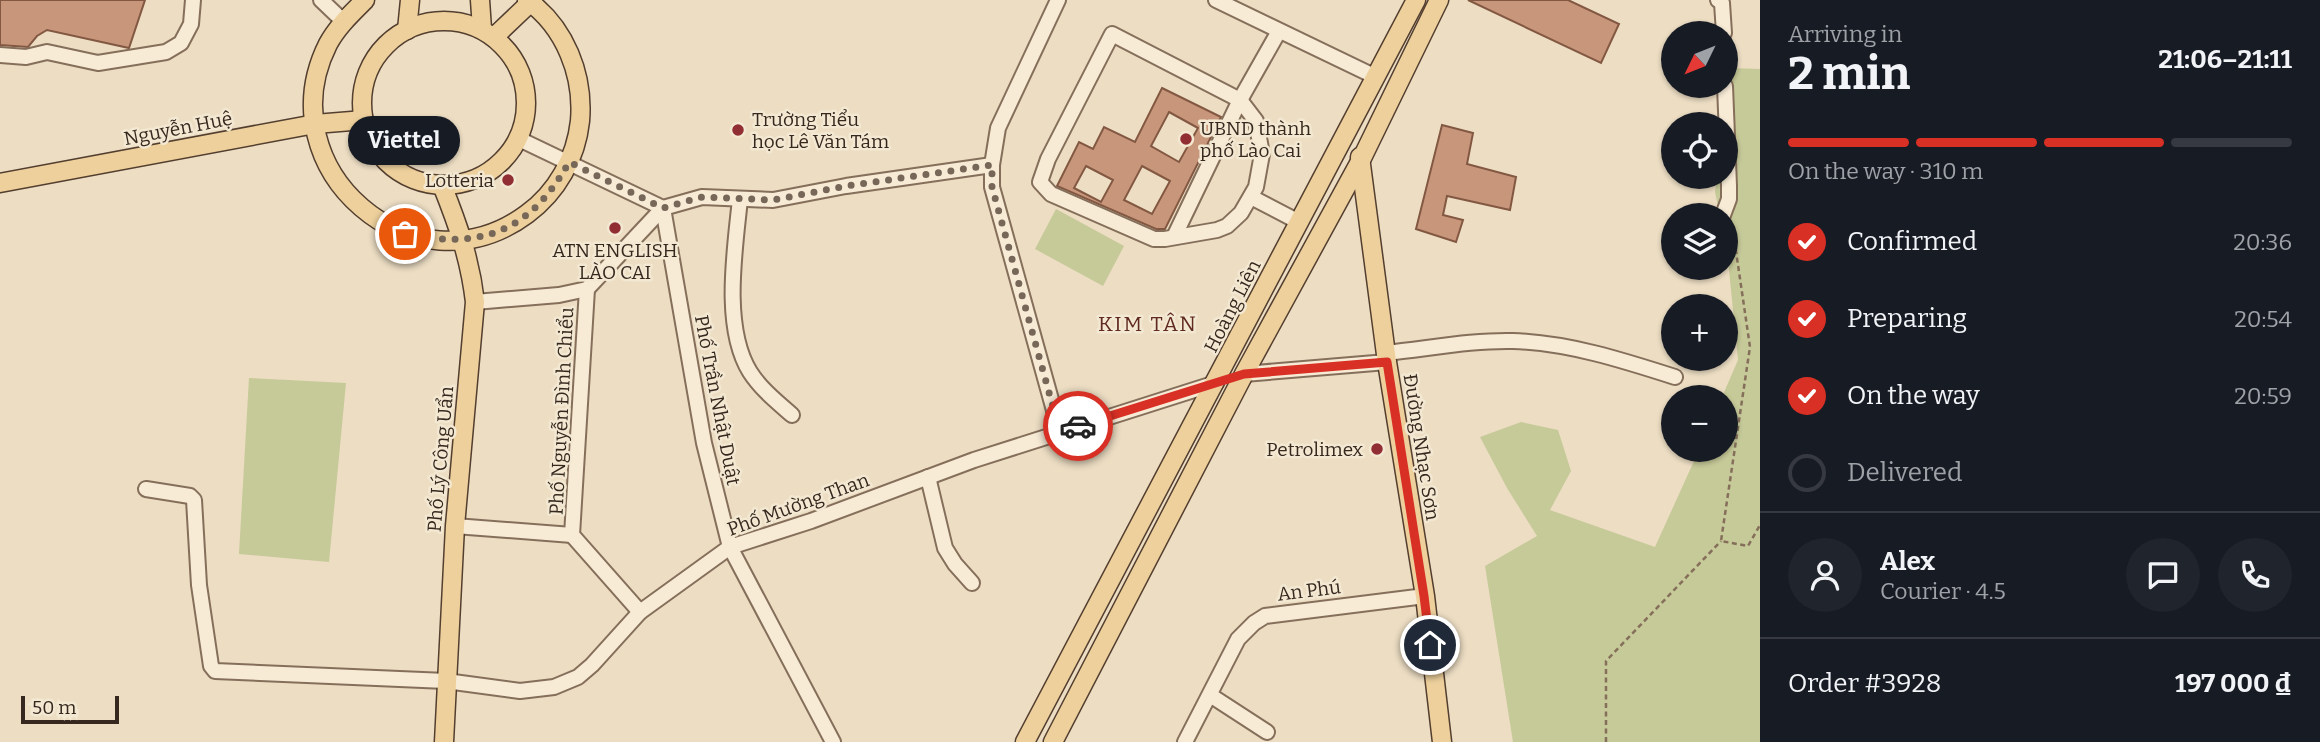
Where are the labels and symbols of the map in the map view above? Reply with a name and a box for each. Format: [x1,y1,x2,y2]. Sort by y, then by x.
north arrow [1661,21,1738,98]
street label: Nguyễn Huệ [122,107,234,150]
place label: Trường Tiểu học Lê Văn Tám [752,108,889,153]
callout: Viettel [349,115,461,164]
place label: UBND thành phố Lào Cai [1200,117,1311,162]
marker: Trường Tiểu học Lê Văn Tám [730,122,746,138]
marker: UBND thành phố Lào Cai [1178,131,1194,147]
place label: Lotteria [425,169,495,192]
marker: Lotteria [500,172,516,188]
pin [375,204,435,264]
marker: ATN ENGLISH LÀO CAI [607,220,623,236]
place label: ATN ENGLISH LÀO CAI [552,239,678,284]
street label: Hoàng Liên [1199,256,1266,356]
street label: Phố Nguyễn Đình Chiểu [545,306,578,516]
district label: KIM TÂN [1098,311,1198,337]
street label: Phố Trần Nhật Duật [690,313,745,487]
street label: Đường Nhạc Sơn [1399,372,1444,522]
street label: Phố Lý Công Uẩn [423,385,458,533]
courier [1043,391,1113,461]
place label: Petrolimex [1266,438,1363,461]
marker: Petrolimex [1369,441,1385,457]
street label: Phố Mường Than [724,468,872,541]
street label: An Phú [1276,575,1342,606]
pin [1400,615,1460,675]
scale bar [21,693,119,725]

